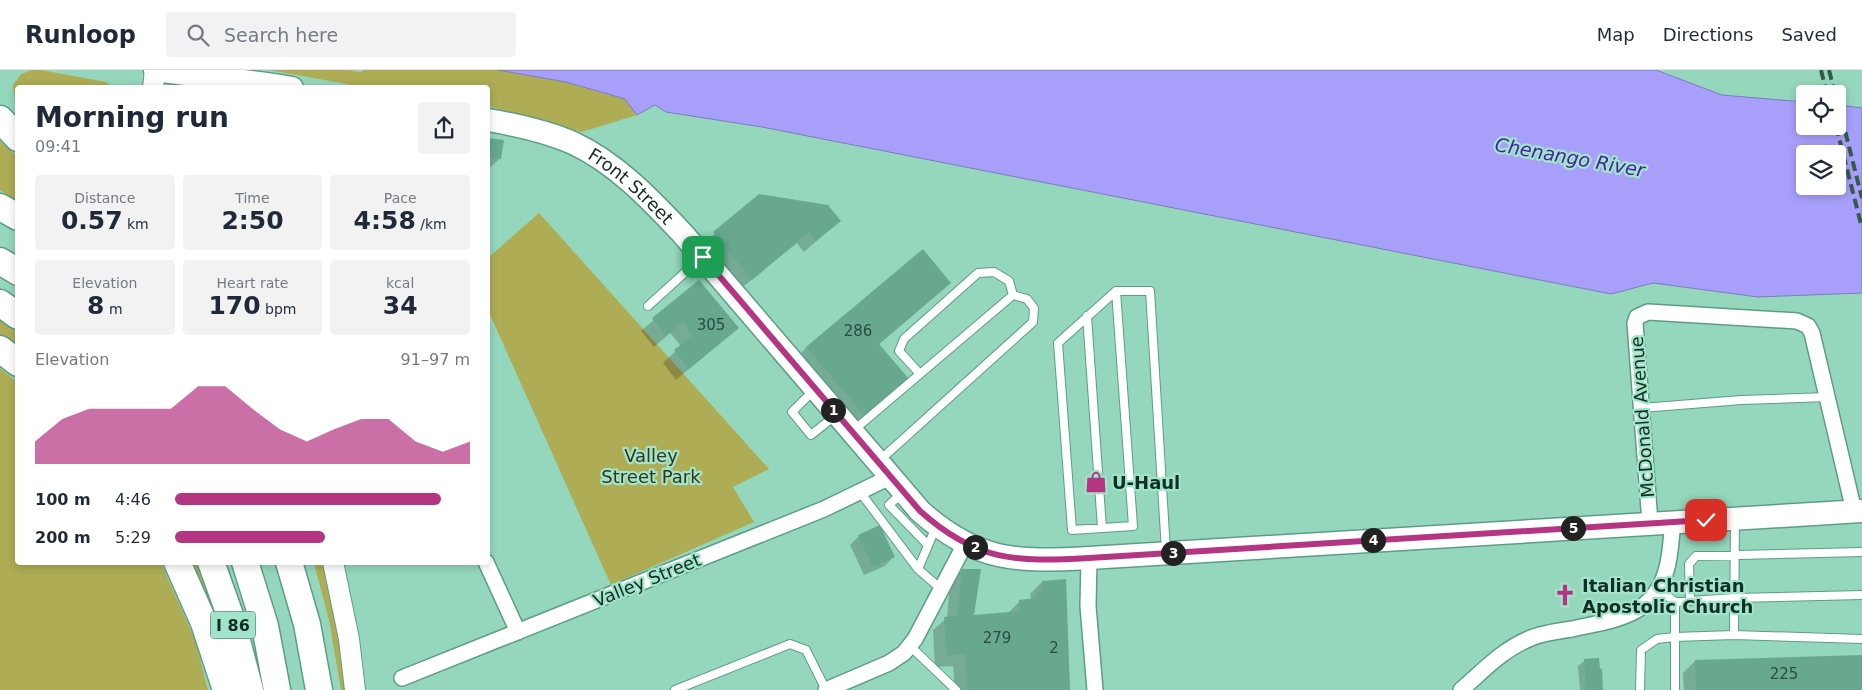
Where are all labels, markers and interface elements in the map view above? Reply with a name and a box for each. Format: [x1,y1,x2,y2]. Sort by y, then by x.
search box [166,12,516,57]
text: Runloop [25,21,136,49]
icon: search [184,21,212,49]
text: Search here [224,24,338,46]
text: Map [1597,24,1635,45]
text: Directions [1663,24,1753,45]
text: Saved [1781,24,1837,45]
map controls [1796,85,1846,195]
button: locate [1796,85,1846,135]
text: Morning run [35,101,229,134]
button: share [418,102,470,154]
water label: Chenango River [1493,133,1648,181]
text: 09:41 [35,137,81,156]
street label: Front Street [585,143,678,228]
button: layers [1796,145,1846,195]
text: Distance [74,190,135,206]
text: Time [235,190,270,206]
text: Pace [384,190,417,206]
text: 0.57 [61,206,123,235]
text: 2:50 [221,206,284,235]
text: 4:58 [354,206,416,235]
text: km [123,216,149,232]
text: /km [416,216,447,232]
pin [682,236,724,278]
icon: arrive [689,243,717,271]
text: Elevation [72,275,137,291]
text: Heart rate [217,275,288,291]
text: kcal [386,275,414,291]
text: 8 [87,291,104,320]
text: 170 [208,291,261,320]
text: 34 [383,291,418,320]
text: m [104,301,123,317]
text: bpm [261,301,297,317]
house number: 305 [697,316,725,334]
house number: 286 [844,322,872,340]
street label: McDonald Avenue [1626,336,1658,498]
text: Elevation [35,350,109,369]
text: 91–97 m [401,350,470,369]
pin: 1 [820,398,846,422]
text: 1 [829,402,838,418]
park label: Valley Street Park [601,445,701,487]
shop icon: U-Haul [1083,469,1109,495]
place label: U-Haul [1112,472,1180,493]
text: 100 m [35,490,91,509]
text: 4:46 [115,490,151,509]
pin [1685,499,1727,541]
icon: check [1692,506,1720,534]
pin: 5 [1560,516,1586,540]
text: 5 [1569,520,1578,536]
text: 200 m [35,528,91,547]
text: 5:29 [115,528,151,547]
pin: 4 [1360,528,1386,552]
text: 4 [1369,532,1378,548]
pin: 2 [962,534,988,560]
text: 2 [971,539,980,555]
pin: 3 [1160,540,1186,566]
text: 3 [1169,545,1178,561]
street label: Valley Street [590,549,704,611]
place label: Italian Christian Apostolic Church [1582,575,1753,617]
church icon: Italian Christian Apostolic Church [1552,582,1578,608]
road number: I 86 [210,612,256,638]
house number: 279 [983,629,1011,647]
house number: 2 [1049,639,1059,657]
house number: 225 [1770,665,1798,683]

